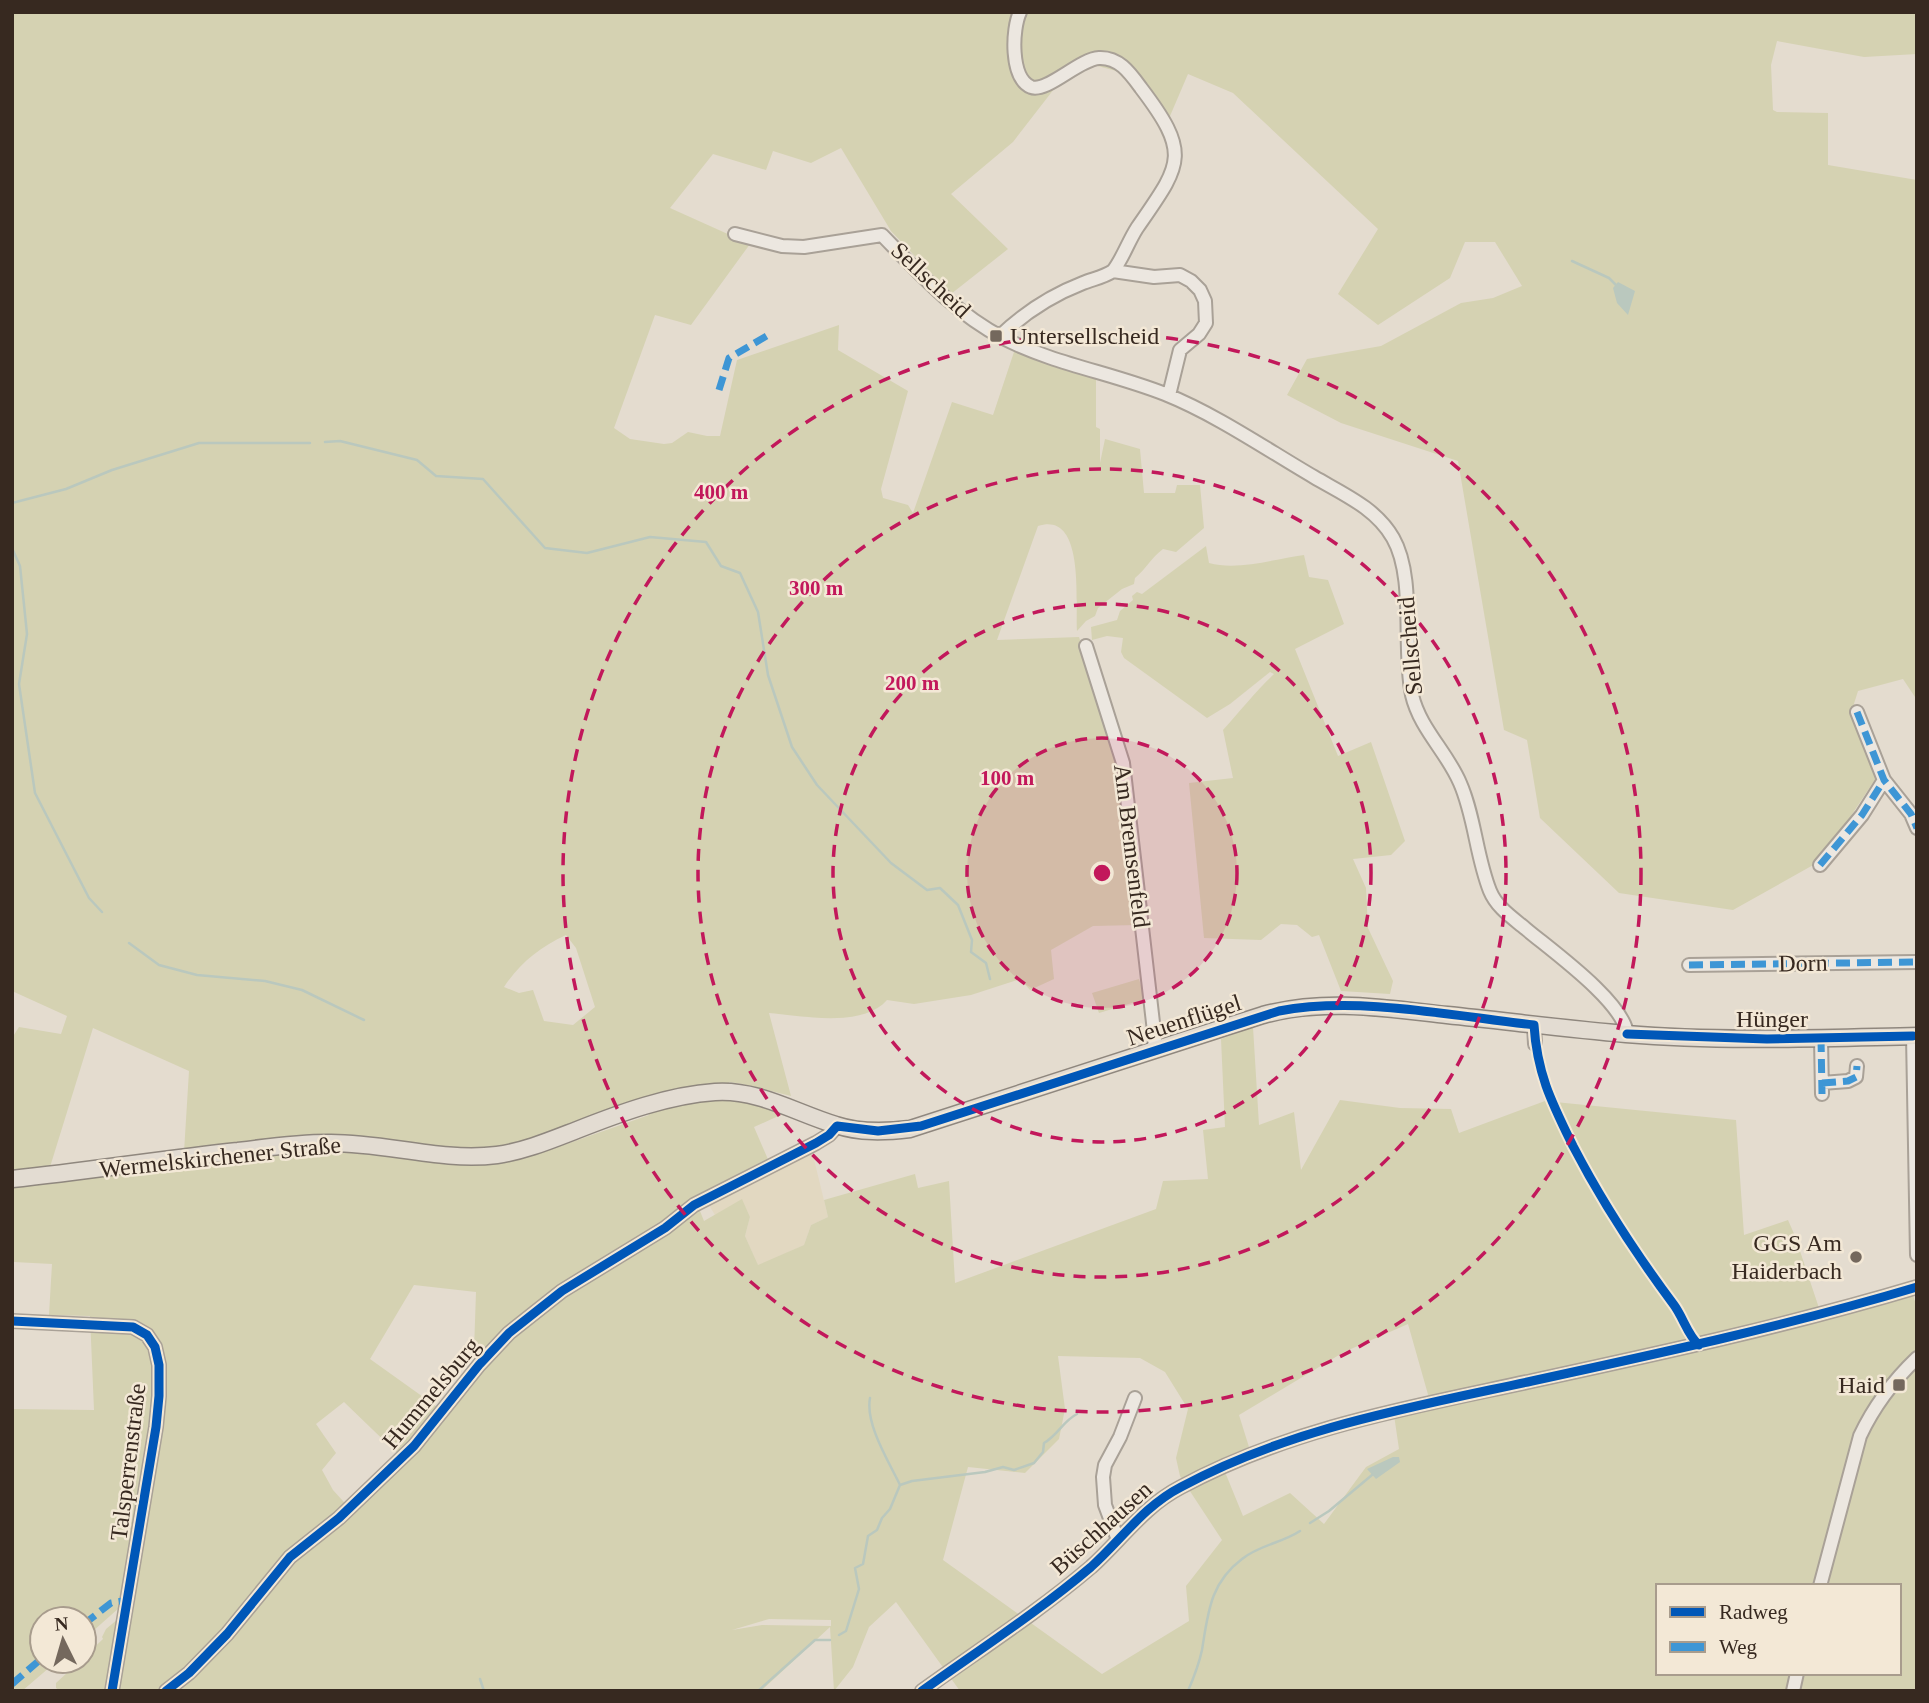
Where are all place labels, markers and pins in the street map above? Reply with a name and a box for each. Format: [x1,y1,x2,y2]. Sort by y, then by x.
place label: Untersellscheid [1010,323,1159,349]
marker: Untersellscheid [988,328,1004,344]
centre of rings [1090,861,1114,885]
place label: GGS Am Haiderbach [1731,1230,1842,1284]
marker: GGS Am Haiderbach [1848,1249,1864,1265]
place label: Haid [1838,1372,1885,1398]
marker: Haid [1891,1377,1907,1393]

